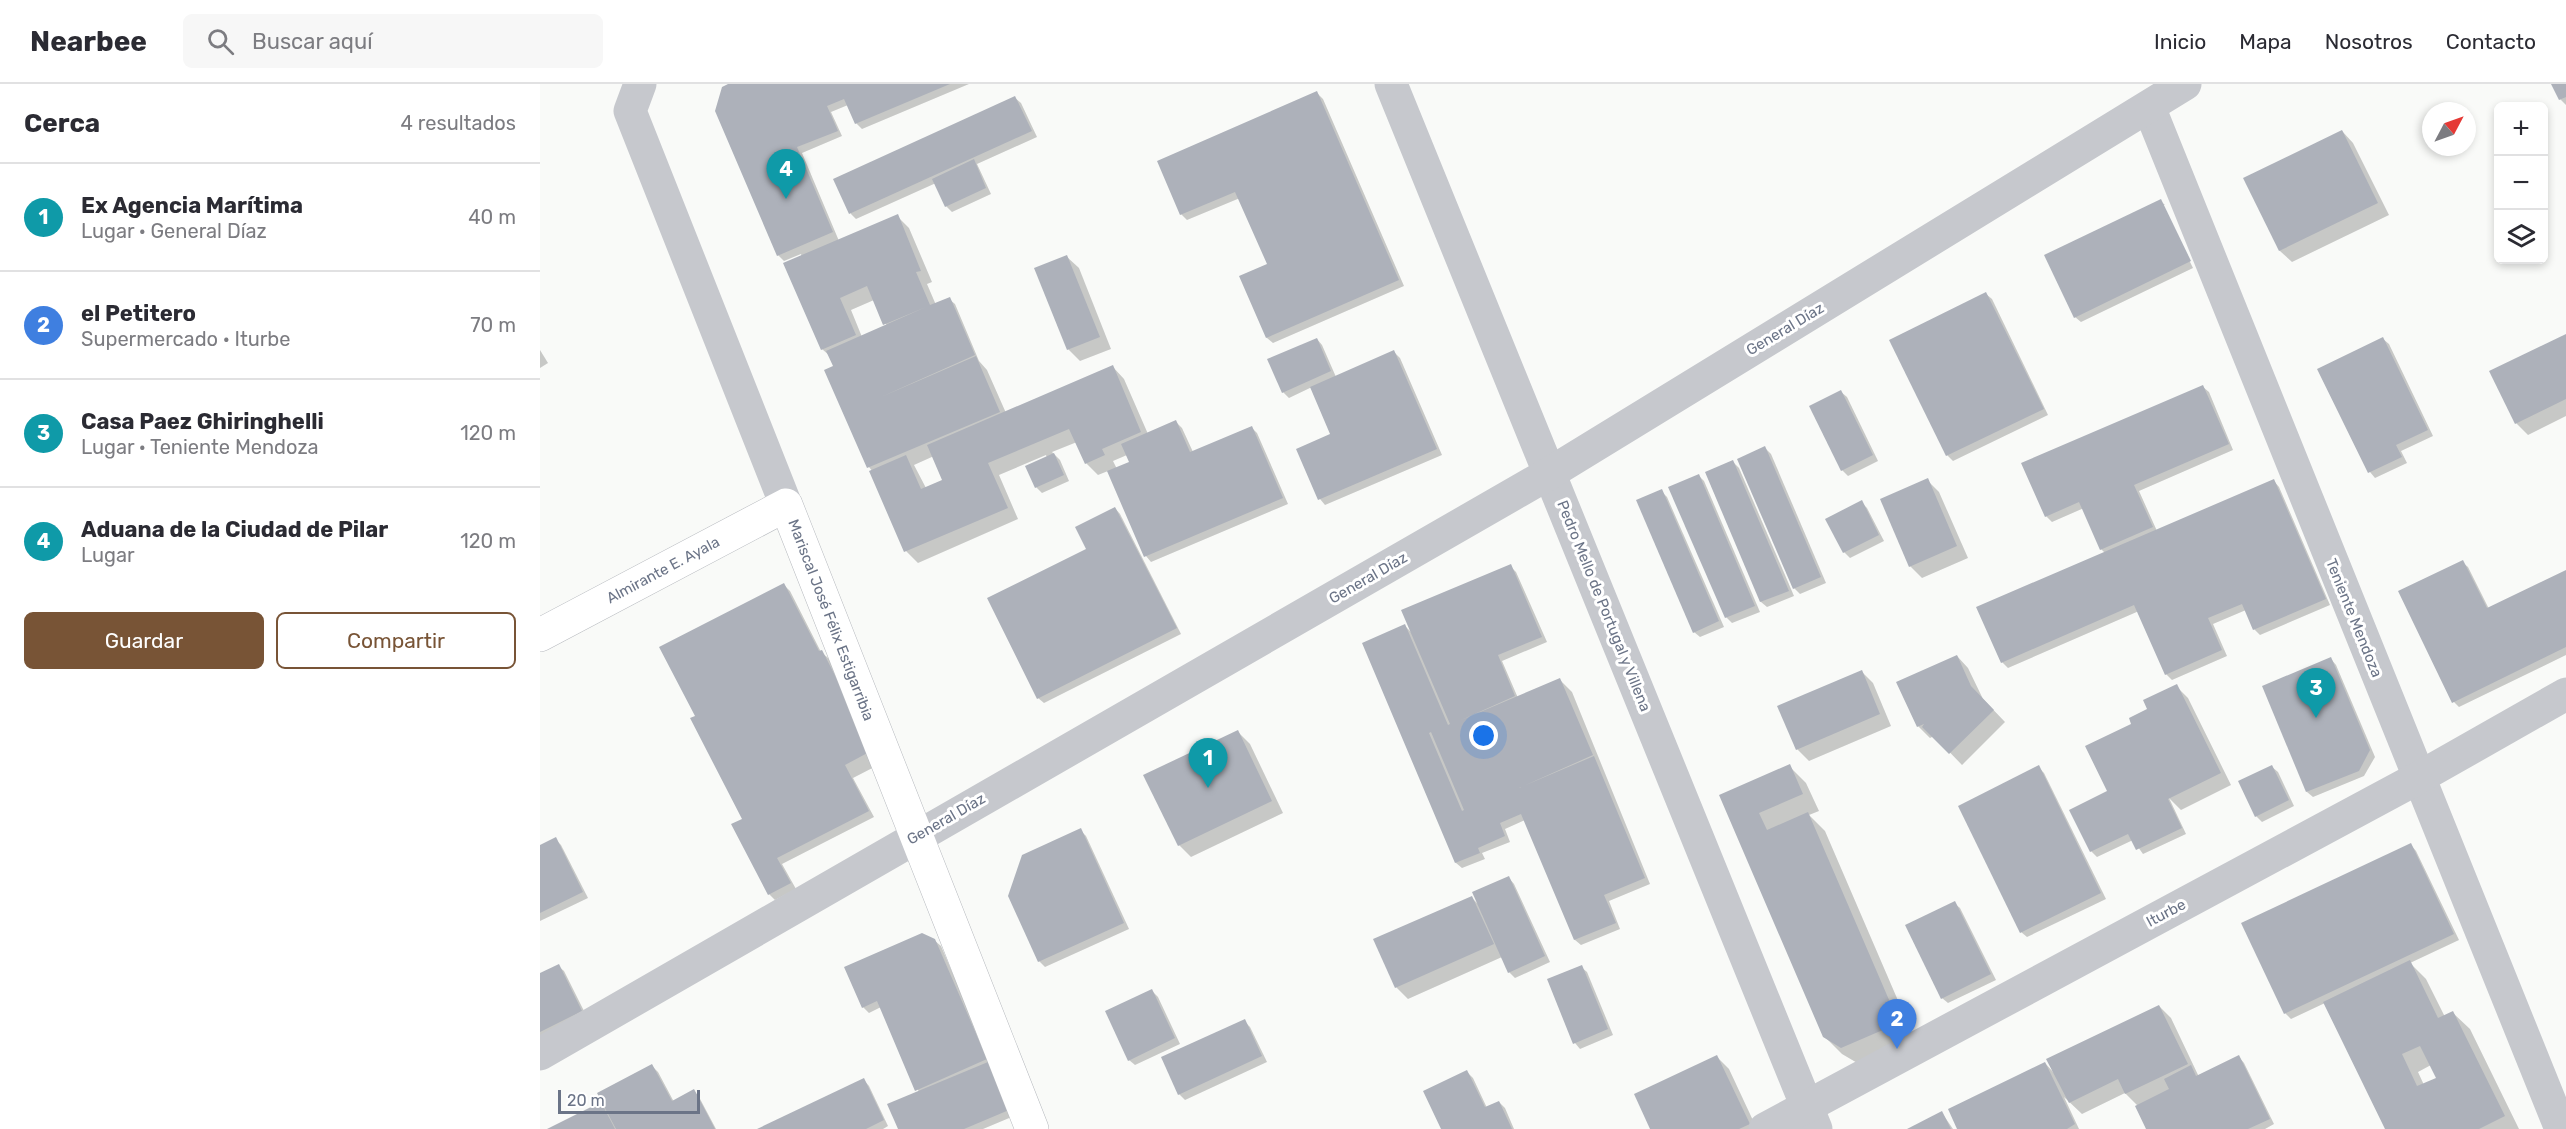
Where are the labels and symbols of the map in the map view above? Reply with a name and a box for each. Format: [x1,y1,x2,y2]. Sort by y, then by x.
north arrow [2422,102,2476,156]
pin: 4 [766,150,806,199]
street label: General Díaz [1743,299,1827,359]
street label: Pedro Mello de Portugal y Villena [1553,498,1655,714]
street label: Mariscal José Félix Estigarribia [784,517,878,723]
street label: Almirante E. Ayala [603,533,723,607]
street label: General Díaz [1326,548,1411,608]
street label: Teniente Mendoza [2322,556,2386,680]
pin: 3 [2296,668,2336,718]
your location [1469,721,1498,750]
pin: 1 [1188,738,1228,788]
street label: General Díaz [904,789,989,849]
street label: Iturbe [2143,895,2189,931]
pin: 2 [1878,1000,1916,1049]
scale bar [558,1087,700,1114]

